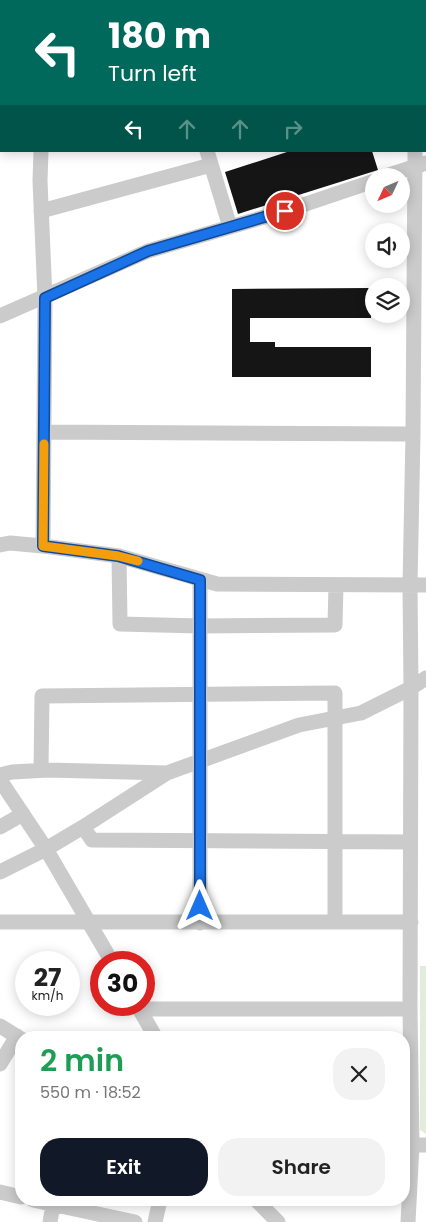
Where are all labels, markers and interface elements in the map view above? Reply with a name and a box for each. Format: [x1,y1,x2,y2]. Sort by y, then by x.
text: 180 m [108,11,211,60]
icon: left [25,20,90,85]
text: Turn left [108,58,196,89]
icon: left [120,115,148,143]
icon: ahead [173,115,201,143]
icon: ahead [226,115,254,143]
icon: right [279,115,307,143]
north arrow [365,168,410,212]
map controls [365,168,410,323]
pin [264,190,306,232]
icon: arrive [271,197,299,225]
button: sound [365,223,410,268]
button: layers [365,278,410,323]
position arrow [173,879,225,931]
speed limit sign: 30 [90,951,155,1016]
text: 27 [34,960,61,995]
text: km/h [32,987,63,1004]
text: 2 min [40,1039,124,1082]
button: close [333,1048,385,1100]
text: 550 m · 18:52 [40,1081,141,1104]
button: Exit [40,1138,208,1196]
button: Share [218,1138,385,1196]

